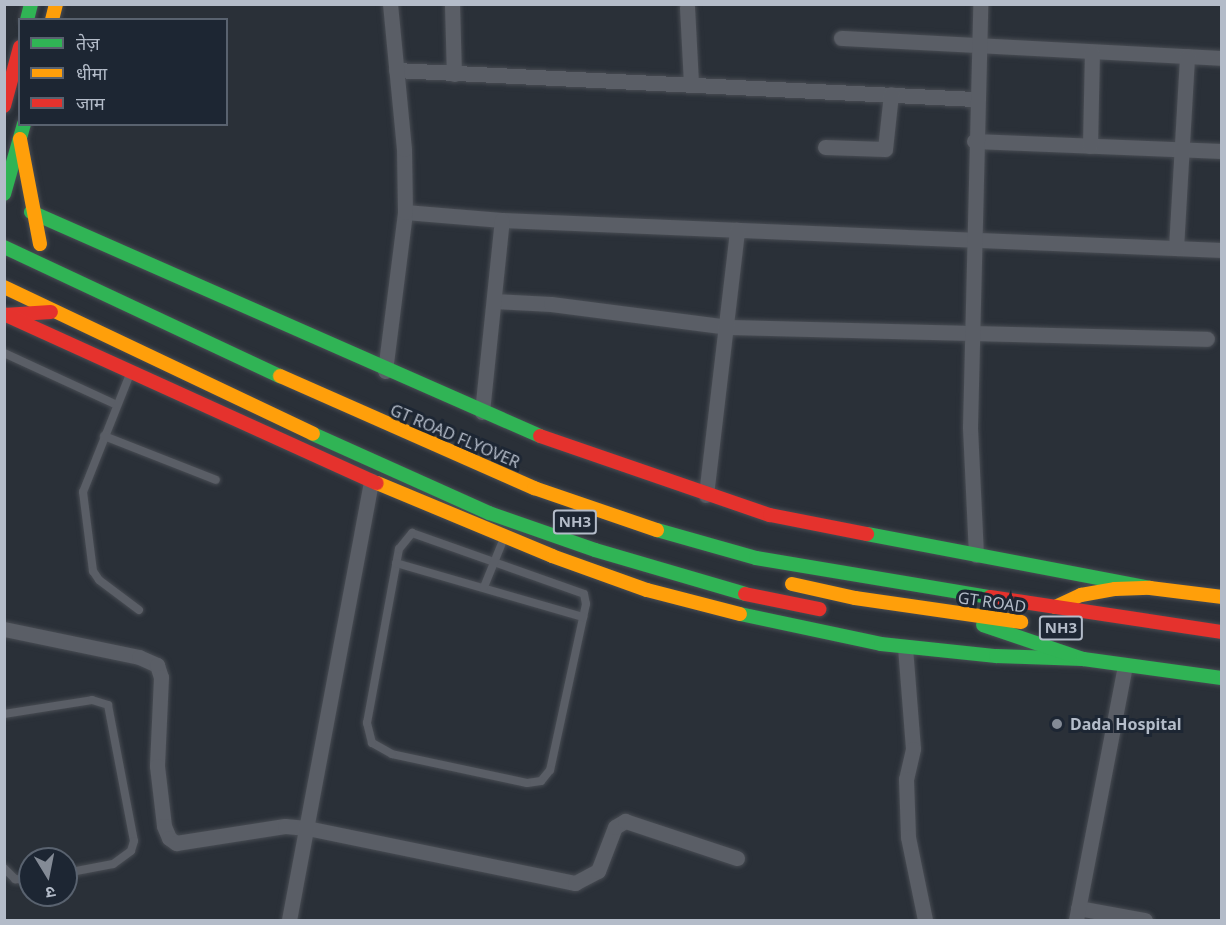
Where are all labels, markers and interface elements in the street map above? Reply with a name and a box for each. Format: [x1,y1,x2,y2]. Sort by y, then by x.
legend [18,18,228,126]
text: तेज़ [76,31,100,55]
text: धीमा [76,61,107,85]
text: जाम [76,91,105,115]
street label: GT ROAD FLYOVER [387,400,523,472]
road number: NH3 [552,510,598,534]
street label: GT ROAD [957,588,1027,616]
road number: NH3 [1038,616,1084,640]
place label: Dada Hospital [1070,714,1182,734]
marker: Dada Hospital [1048,715,1066,733]
north arrow [18,847,78,907]
text: उ [44,881,57,904]

